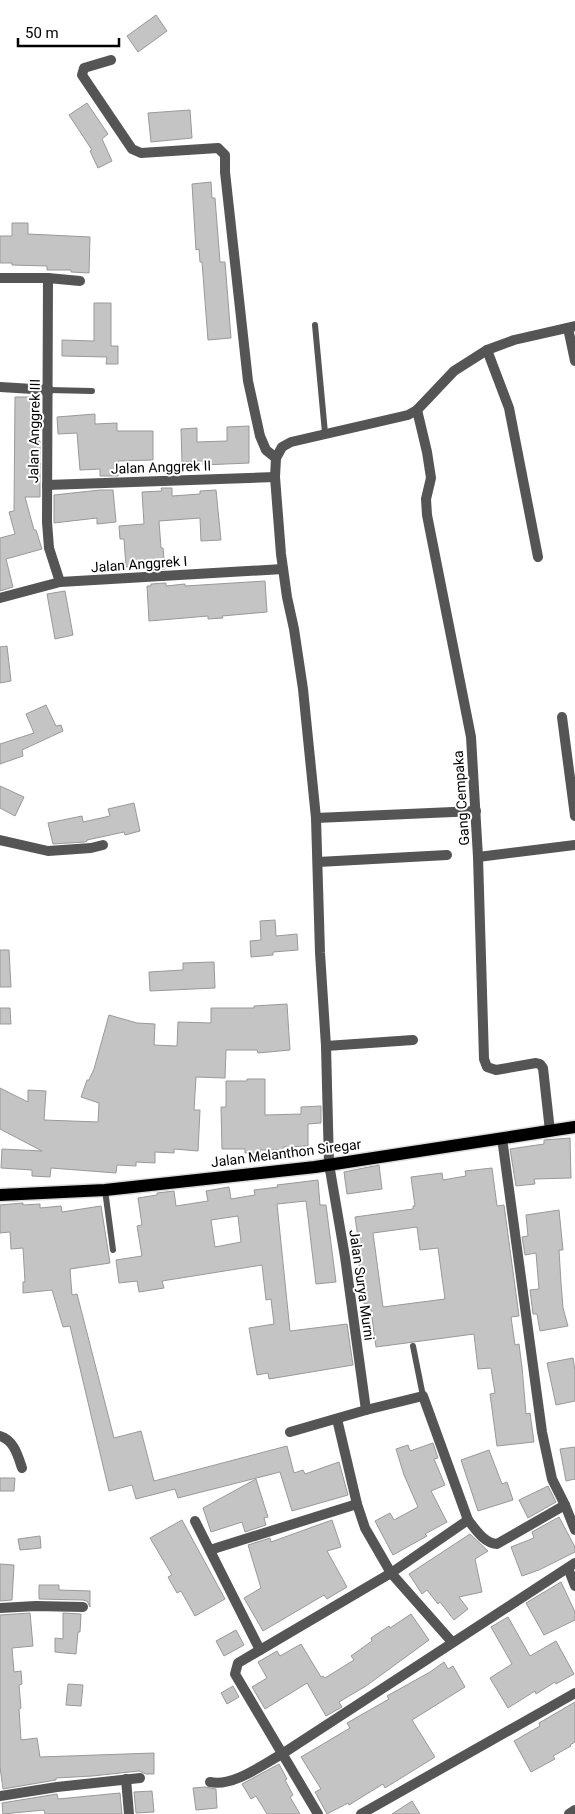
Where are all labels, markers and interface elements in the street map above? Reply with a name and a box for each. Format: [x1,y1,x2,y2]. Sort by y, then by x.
scale bar [18,15,119,47]
text: 50 m [25,24,59,42]
street label: Jalan Anggrek III [25,379,43,483]
street label: Jalan Anggrek II [111,457,211,477]
street label: Jalan Anggrek I [90,553,188,575]
street label: Gang Cempaka [450,750,472,846]
street label: Jalan Melanthon Siregar [210,1136,362,1170]
street label: Jalan Surya Murni [346,1228,378,1342]

